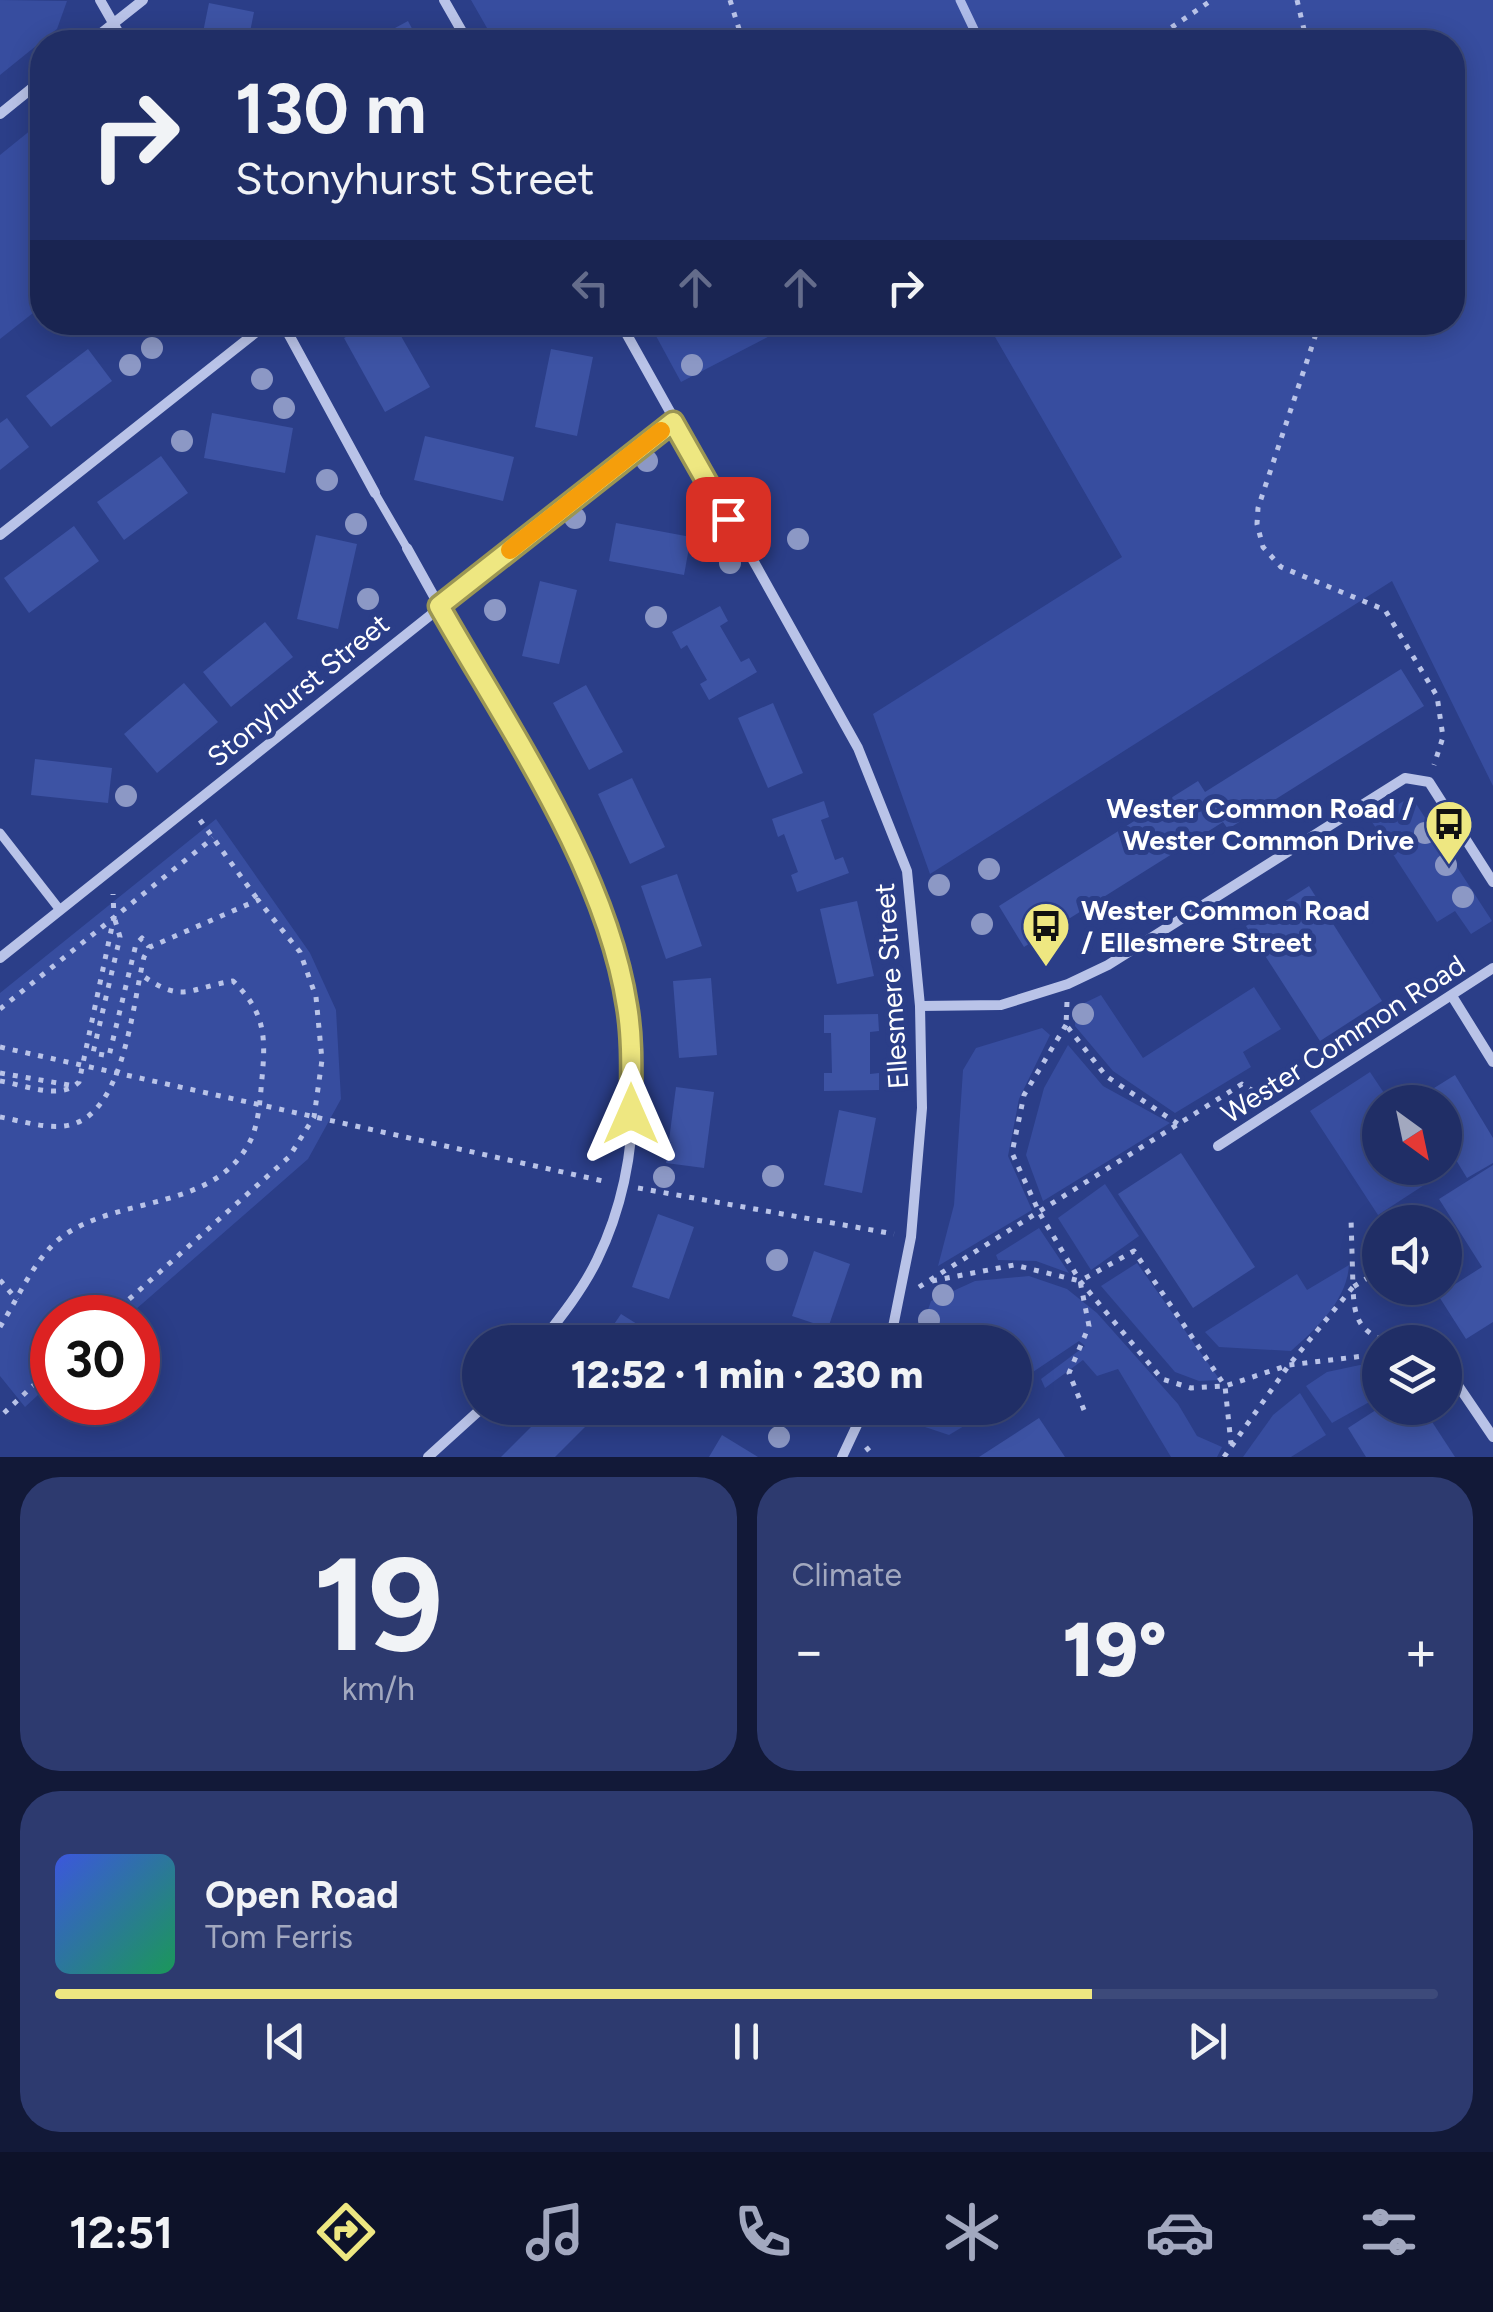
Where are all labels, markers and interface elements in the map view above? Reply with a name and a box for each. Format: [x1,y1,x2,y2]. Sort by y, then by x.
text: 130 m [235,66,427,151]
icon: right [70,70,200,200]
text: Stonyhurst Street [235,151,595,205]
icon: left [563,260,618,315]
icon: ahead [668,260,723,315]
icon: ahead [773,260,828,315]
icon: right [878,260,933,315]
pin [686,477,771,562]
icon: arrive [701,492,756,547]
street label: Stonyhurst Street [200,606,396,774]
place label: Wester Common Road / Wester Common Drive [1106,791,1414,857]
bus stop icon: Wester Common Road / Wester Common Drive [1423,798,1475,866]
street label: Ellesmere Street [867,882,915,1090]
place label: Wester Common Road / Ellesmere Street [1081,893,1370,959]
bus stop icon: Wester Common Road / Ellesmere Street [1020,900,1072,968]
street label: Wester Common Road [1215,948,1471,1130]
position arrow [579,1062,683,1166]
north arrow [1362,1085,1462,1185]
map controls [1362,1085,1462,1425]
button: sound [1362,1205,1462,1305]
speed limit sign: 30 [30,1295,160,1425]
button: layers [1362,1325,1462,1425]
text: 12:52 · 1 min · 230 m [571,1352,923,1398]
text: 19 [313,1527,443,1683]
text: Climate [792,1556,902,1594]
text: 19° [1062,1605,1167,1695]
text: − [792,1618,826,1684]
text: + [1404,1618,1438,1684]
text: km/h [342,1670,415,1708]
text: Open Road [205,1872,399,1918]
text: Tom Ferris [205,1918,353,1956]
icon: previous [258,2014,313,2069]
icon: pause [719,2014,774,2069]
icon: next [1180,2014,1235,2069]
icon: directions [311,2197,381,2267]
icon: music [520,2197,590,2267]
icon: phone [728,2197,798,2267]
icon: climate [937,2197,1007,2267]
icon: car [1145,2197,1215,2267]
icon: filters [1354,2197,1424,2267]
text: 12:51 [69,2205,173,2259]

